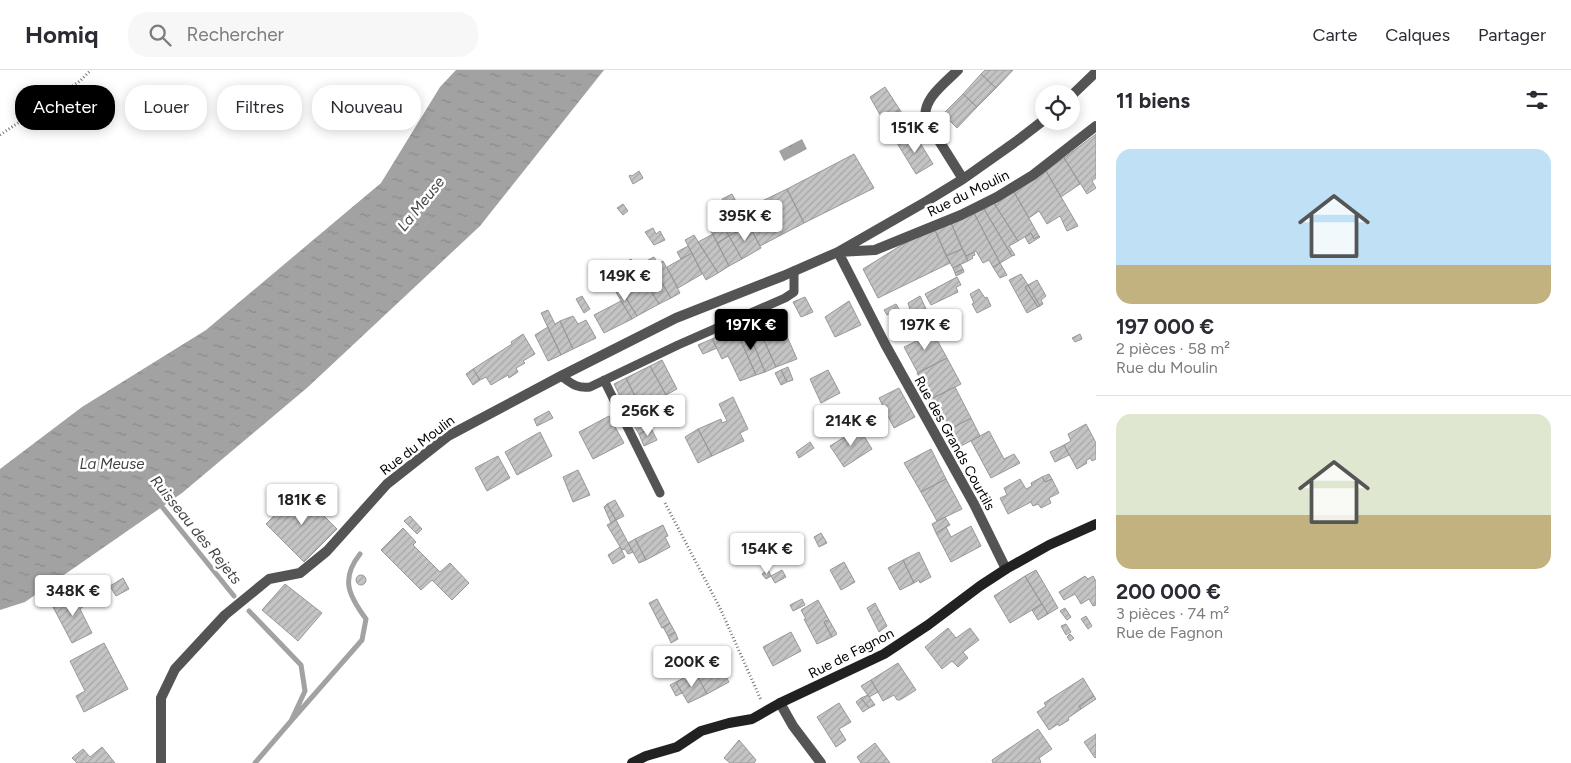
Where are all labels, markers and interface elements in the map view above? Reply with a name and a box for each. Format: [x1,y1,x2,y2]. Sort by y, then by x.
search box [128,12,478,57]
text: Homiq [25,20,98,49]
icon: search [146,21,174,49]
text: Rechercher [186,23,284,46]
text: Carte [1312,24,1357,46]
text: Calques [1385,24,1450,46]
text: Partager [1478,24,1546,46]
chip: Acheter [15,85,115,130]
chip: Louer [125,85,207,130]
chip: Filtres [217,85,302,130]
chip: Nouveau [312,85,421,130]
map controls [1035,85,1080,130]
button: locate [1035,85,1080,130]
icon: filters [1523,86,1551,114]
text: 11 biens [1116,88,1190,113]
pin: 151K € [874,112,956,154]
text: 151K € [891,118,939,137]
street label: Rue du Moulin [924,166,1012,221]
water label: La Meuse [394,173,448,235]
icon: home [1289,181,1379,271]
pin: 395K € [704,200,786,242]
text: 395K € [718,206,772,225]
pin: 149K € [584,260,666,302]
text: 149K € [599,266,651,285]
pin: 197K € [710,308,792,351]
pin: 197K € [884,308,966,351]
text: 197 000 € [1116,314,1214,339]
text: 197K € [726,315,776,334]
text: 197K € [900,315,950,334]
text: 2 pièces · 58 m² [1116,339,1230,358]
text: Rue du Moulin [1116,358,1218,377]
street label: Rue des Grands Courtils [911,373,999,513]
pin: 256K € [607,394,689,437]
text: 256K € [621,401,675,420]
pin: 214K € [810,404,892,447]
text: 214K € [825,411,877,430]
street label: Rue du Moulin [377,412,458,479]
icon: home [1289,447,1379,537]
water label: La Meuse [80,455,144,473]
water label: Ruisseau des Rejets [147,472,245,588]
pin: 181K € [261,484,343,526]
text: 181K € [278,490,326,509]
pin: 154K € [726,532,808,575]
text: 154K € [741,539,793,558]
pin: 348K € [32,574,114,617]
text: 200 000 € [1116,579,1221,604]
text: 348K € [46,581,100,600]
text: 3 pièces · 74 m² [1116,604,1229,623]
text: Rue de Fagnon [1116,623,1223,642]
street label: Rue de Fagnon [806,625,897,682]
pin: 200K € [651,646,733,688]
text: 200K € [664,652,720,671]

